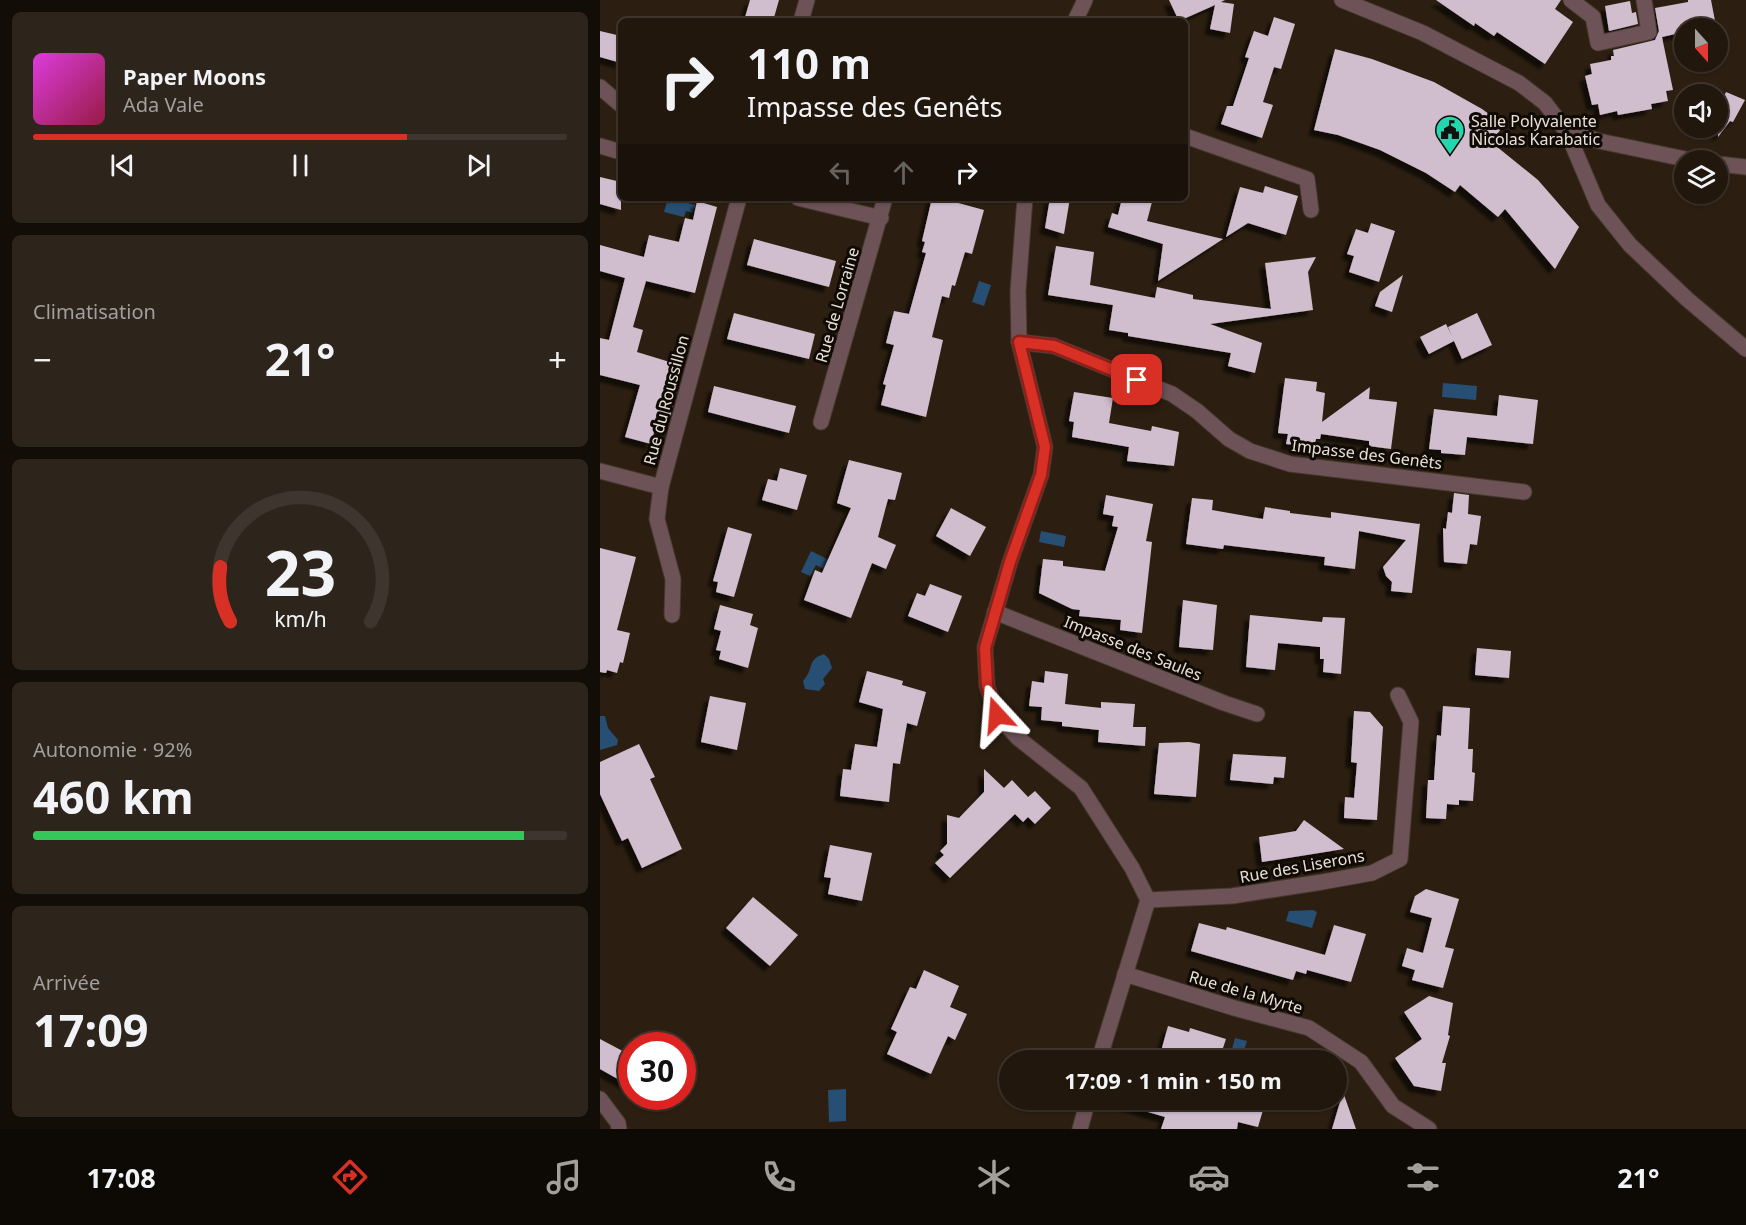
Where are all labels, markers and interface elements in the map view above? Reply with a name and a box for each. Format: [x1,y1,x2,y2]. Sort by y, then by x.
north arrow [1674,18,1728,72]
map controls [1674,18,1728,204]
text: 110 m [747,34,871,91]
icon: right [648,42,726,120]
text: Paper Moons [123,61,266,91]
button: sound [1674,84,1728,138]
text: Impasse des Genêts [747,88,1003,125]
text: Ada Vale [123,91,204,118]
place label: Salle Polyvalente Nicolas Karabatic [1471,110,1600,150]
public building icon: Salle Polyvalente Nicolas Karabatic [1434,114,1466,156]
icon: previous [106,149,139,182]
icon: pause [284,149,317,182]
icon: next [462,149,495,182]
button: layers [1674,150,1728,204]
icon: left [824,156,857,189]
icon: ahead [887,156,920,189]
icon: right [950,156,983,189]
street label: Rue de Lorraine [810,245,864,365]
text: Climatisation [33,298,156,325]
text: 21° [265,328,335,389]
street label: Rue du Roussillon [638,333,694,467]
text: − [33,337,52,382]
text: + [548,337,567,382]
pin [1111,354,1162,405]
icon: arrive [1120,363,1153,396]
street label: Impasse des Genêts [1291,434,1443,474]
text: 23 [264,529,336,614]
text: km/h [274,604,326,633]
street label: Impasse des Saules [1061,610,1205,686]
position arrow [965,683,1029,747]
text: Autonomie · 92% [33,736,192,763]
text: 460 km [33,766,194,827]
street label: Rue des Liserons [1238,844,1366,888]
street label: Rue de la Myrte [1187,965,1305,1019]
text: Arrivée [33,969,100,996]
text: 17:09 [33,999,149,1060]
speed limit sign: 30 [618,1032,696,1110]
text: 17:09 · 1 min · 150 m [1064,1065,1282,1095]
icon: directions [329,1156,371,1198]
icon: music [543,1156,585,1198]
icon: phone [758,1156,800,1198]
icon: climate [973,1156,1015,1198]
icon: car [1188,1156,1230,1198]
icon: filters [1402,1156,1444,1198]
text: 17:08 [86,1159,156,1196]
text: 21° [1617,1159,1660,1196]

